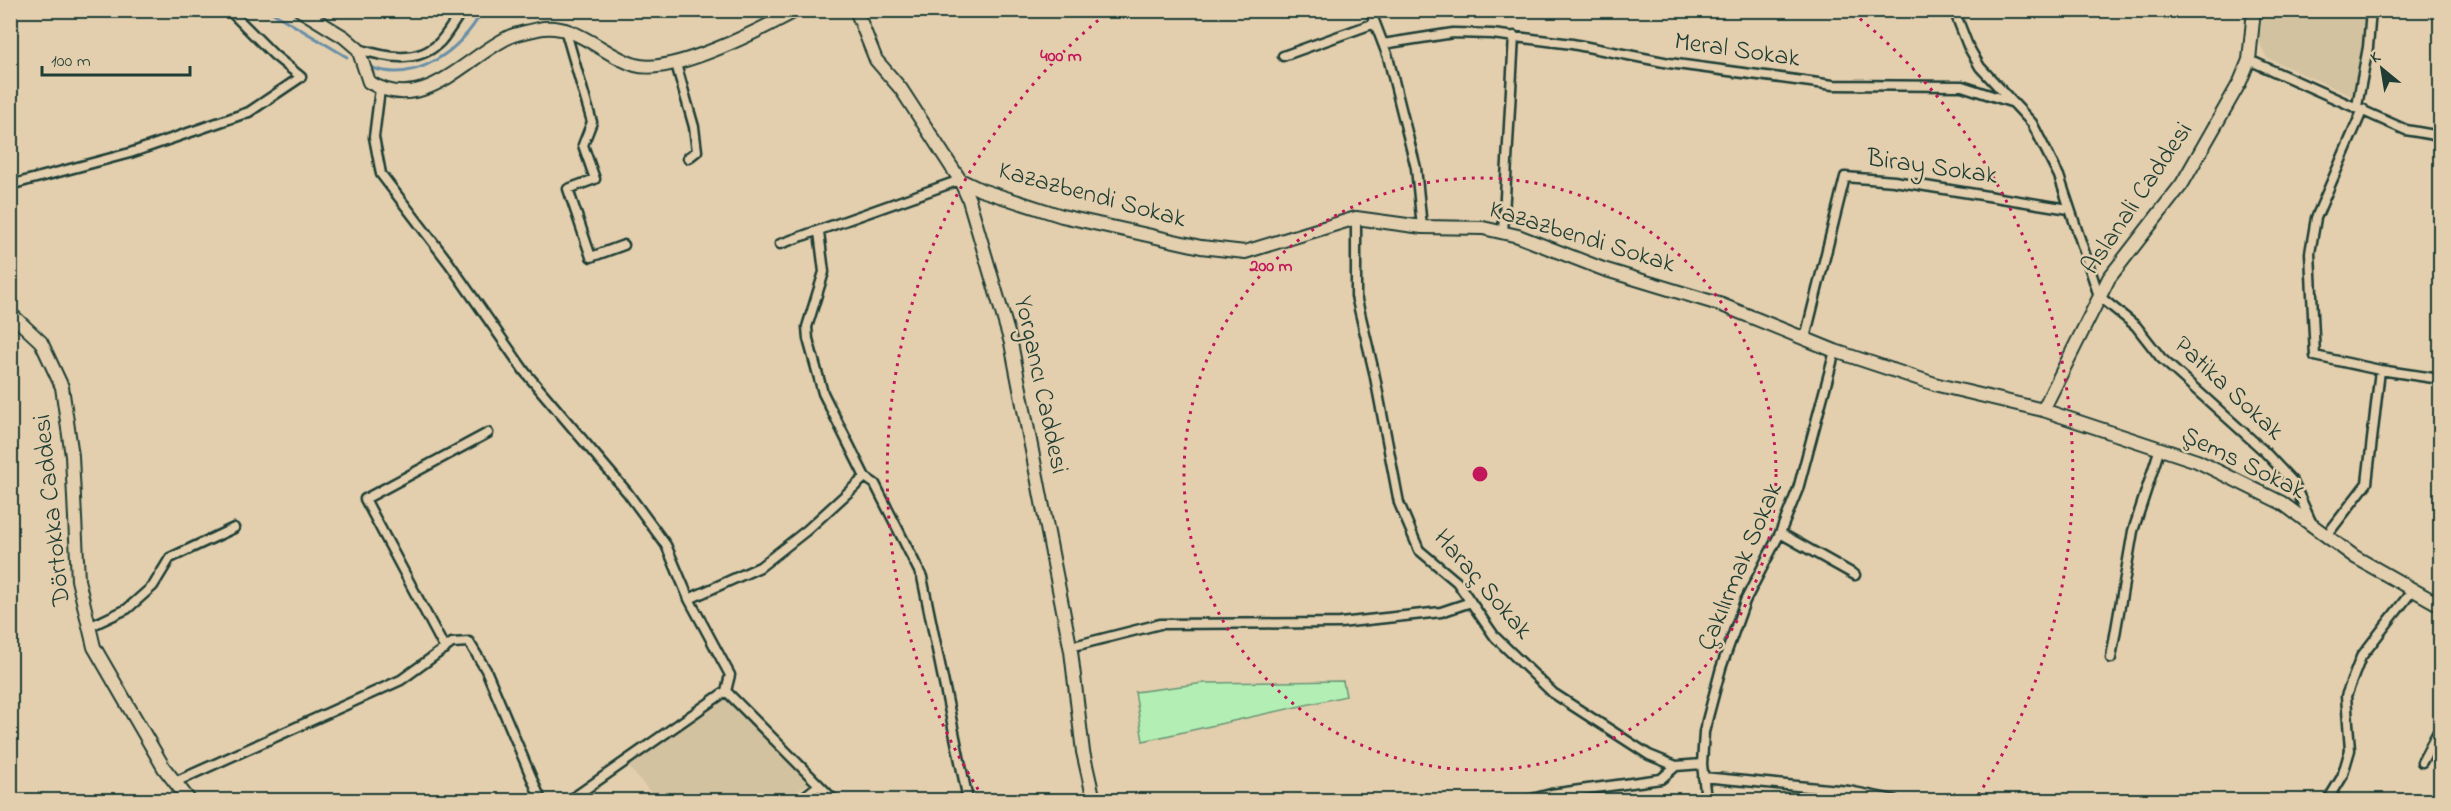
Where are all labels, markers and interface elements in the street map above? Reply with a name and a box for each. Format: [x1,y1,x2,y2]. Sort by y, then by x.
street label: Meral Sokak [1672,23,1803,79]
scale bar [42,39,190,77]
north arrow [2352,39,2412,99]
text: 400 m [1040,44,1082,70]
text: K [2366,45,2386,70]
text: 100 m [51,49,91,75]
street label: Aslanali Caddesi [2073,115,2203,283]
street label: Biray Sokak [1863,140,2000,196]
street label: Kazazbendi Sokak [994,153,1191,239]
street label: Kazazbendi Sokak [1484,192,1680,285]
text: 200 m [1249,254,1293,280]
street label: Yorgancı Caddesi [1003,292,1077,478]
street label: Patika Sokak [2164,328,2292,451]
street label: Dörtokka Caddesi [24,412,82,609]
street label: Şems Sokak [2174,417,2312,511]
centre of rings [1470,464,1490,484]
street label: Çakılırmak Sokak [1688,476,1794,657]
street label: Haraç Sokak [1423,521,1541,649]

